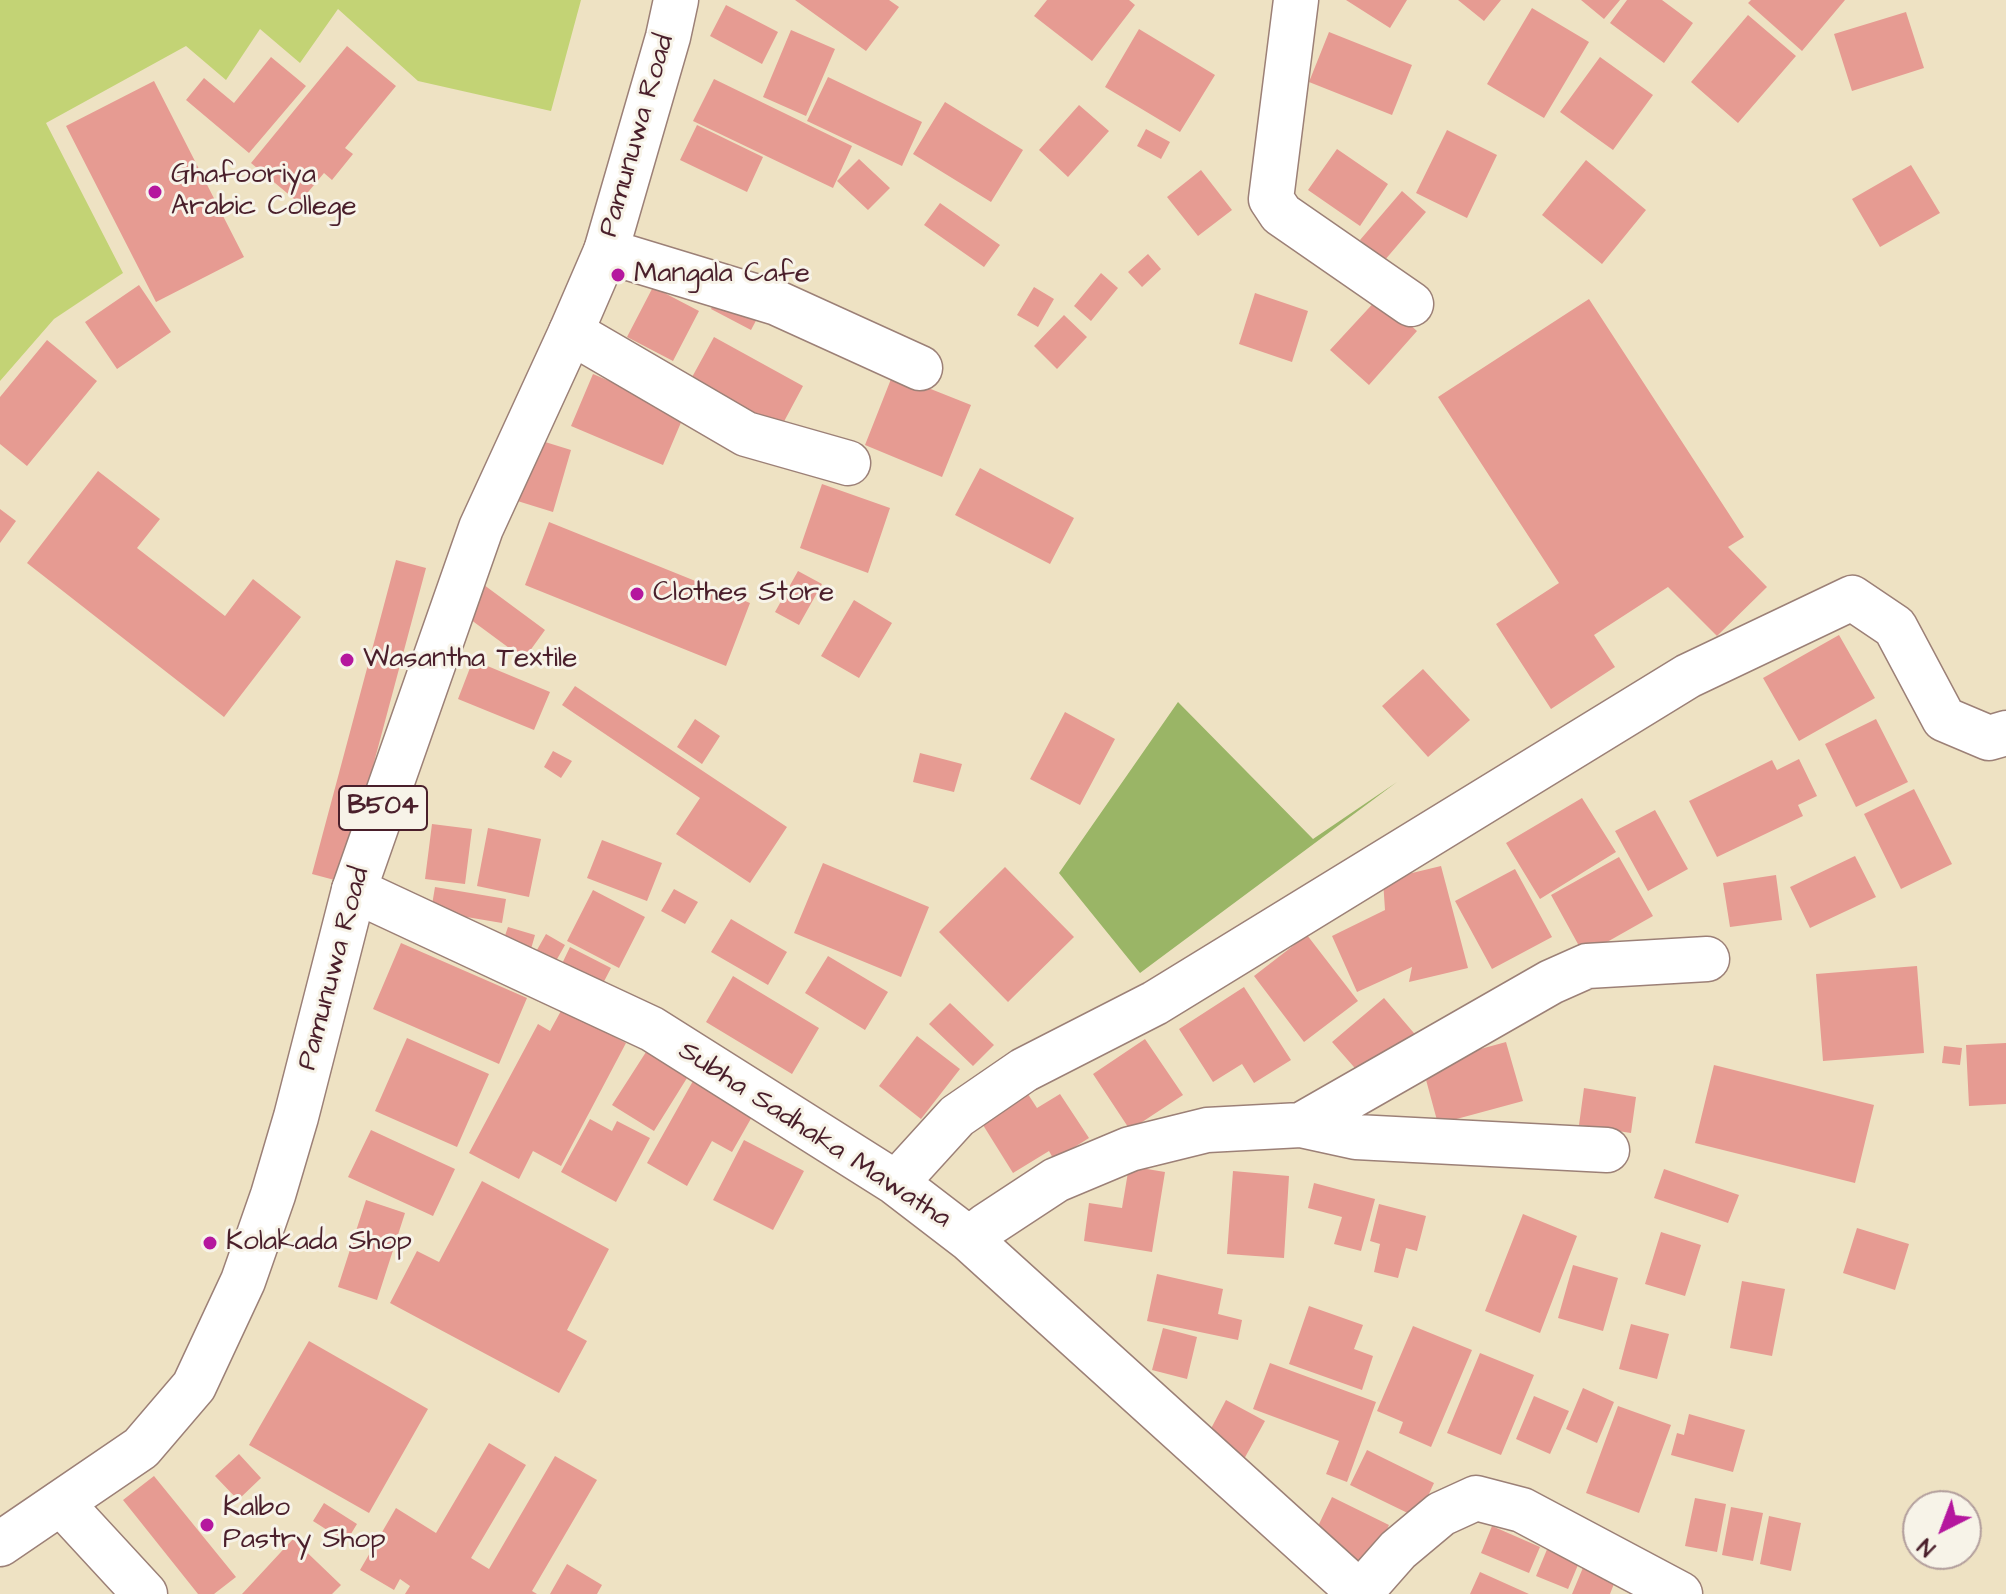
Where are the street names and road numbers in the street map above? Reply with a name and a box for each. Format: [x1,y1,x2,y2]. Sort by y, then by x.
street label: Pamunuwa Road [593,31,683,241]
road number: B504 [339,786,427,830]
street label: Pamunuwa Road [292,864,378,1074]
street label: Subha Sadhaka Mawatha [671,1035,957,1237]

